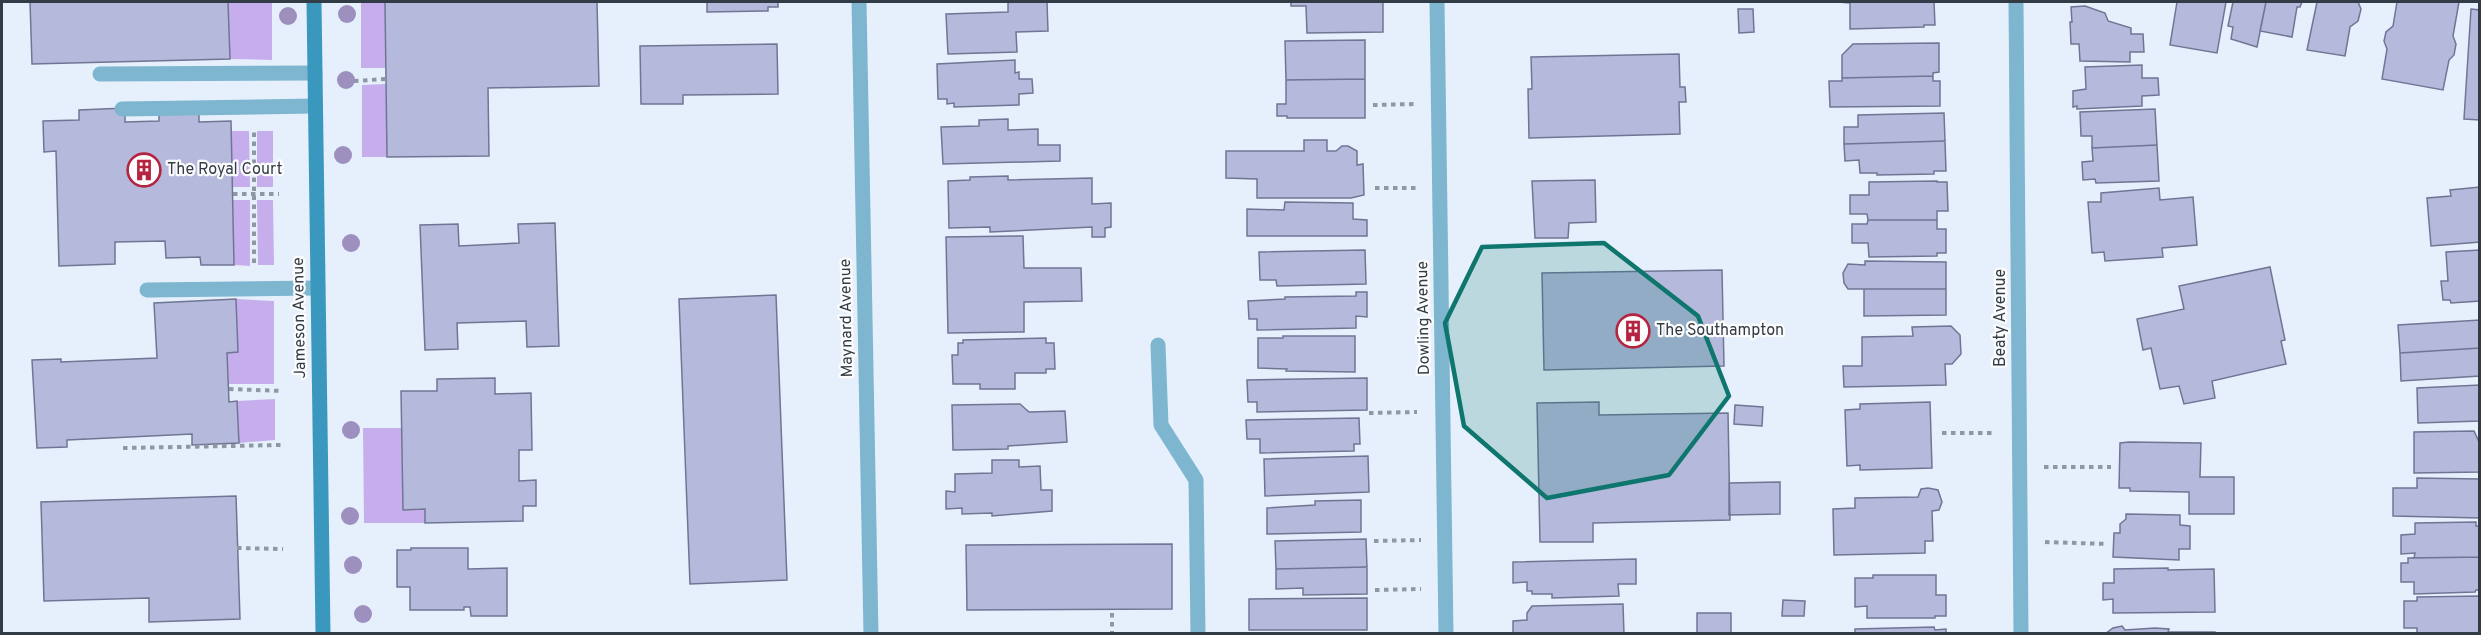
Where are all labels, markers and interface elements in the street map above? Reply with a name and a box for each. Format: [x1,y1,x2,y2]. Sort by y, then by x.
building icon: The Royal Court [126,152,162,188]
place label: The Royal Court [167,160,283,180]
street label: Jameson Avenue [289,257,311,379]
street label: Maynard Avenue [836,259,858,377]
street label: Dowling Avenue [1413,261,1435,375]
street label: Beaty Avenue [1991,269,2011,367]
building icon: The Southampton [1615,313,1651,349]
place label: The Southampton [1656,321,1784,341]

